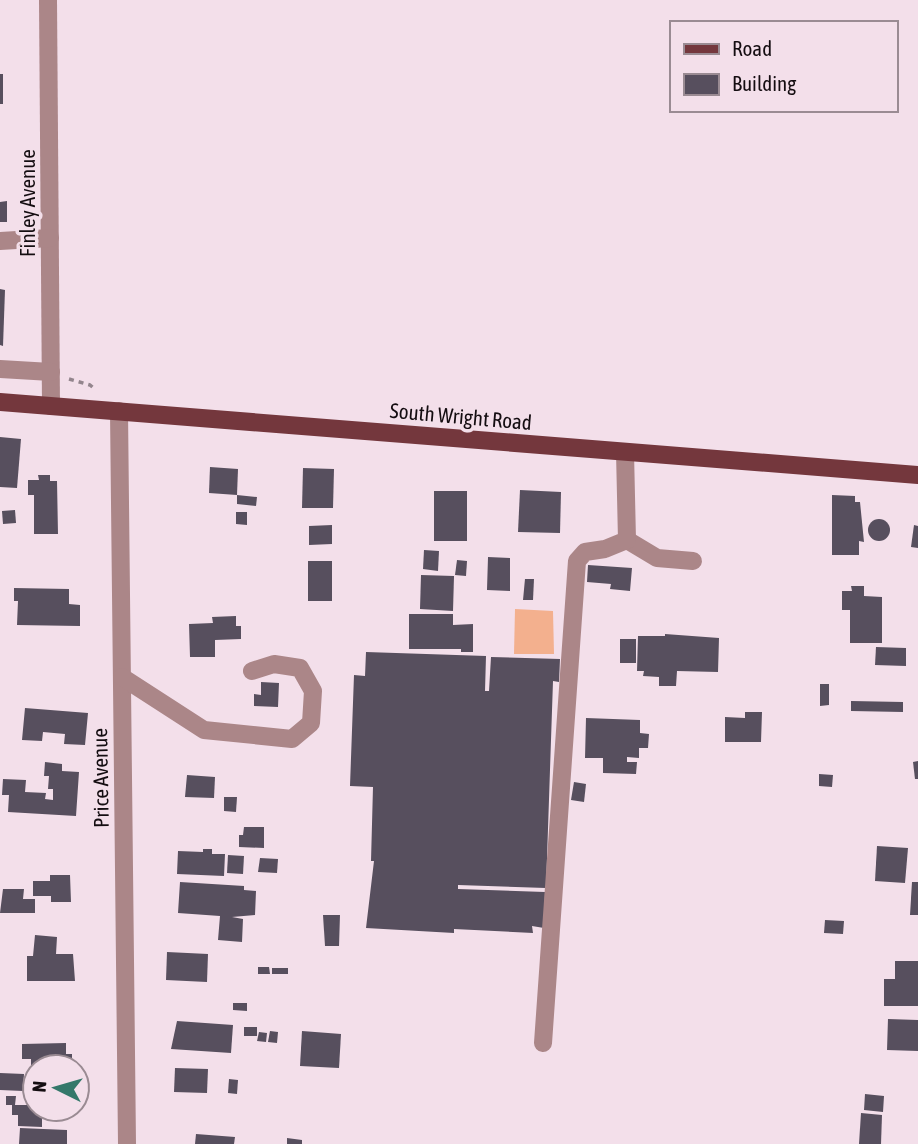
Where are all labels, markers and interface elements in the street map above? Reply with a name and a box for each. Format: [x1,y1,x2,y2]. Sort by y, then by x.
legend [670,21,897,112]
text: Road [732,36,772,60]
text: Building [732,71,796,95]
street label: Finley Avenue [15,149,39,257]
street label: South Wright Road [389,398,533,434]
street label: Price Avenue [87,728,113,828]
north arrow [21,1053,91,1123]
text: N [28,1080,51,1093]

